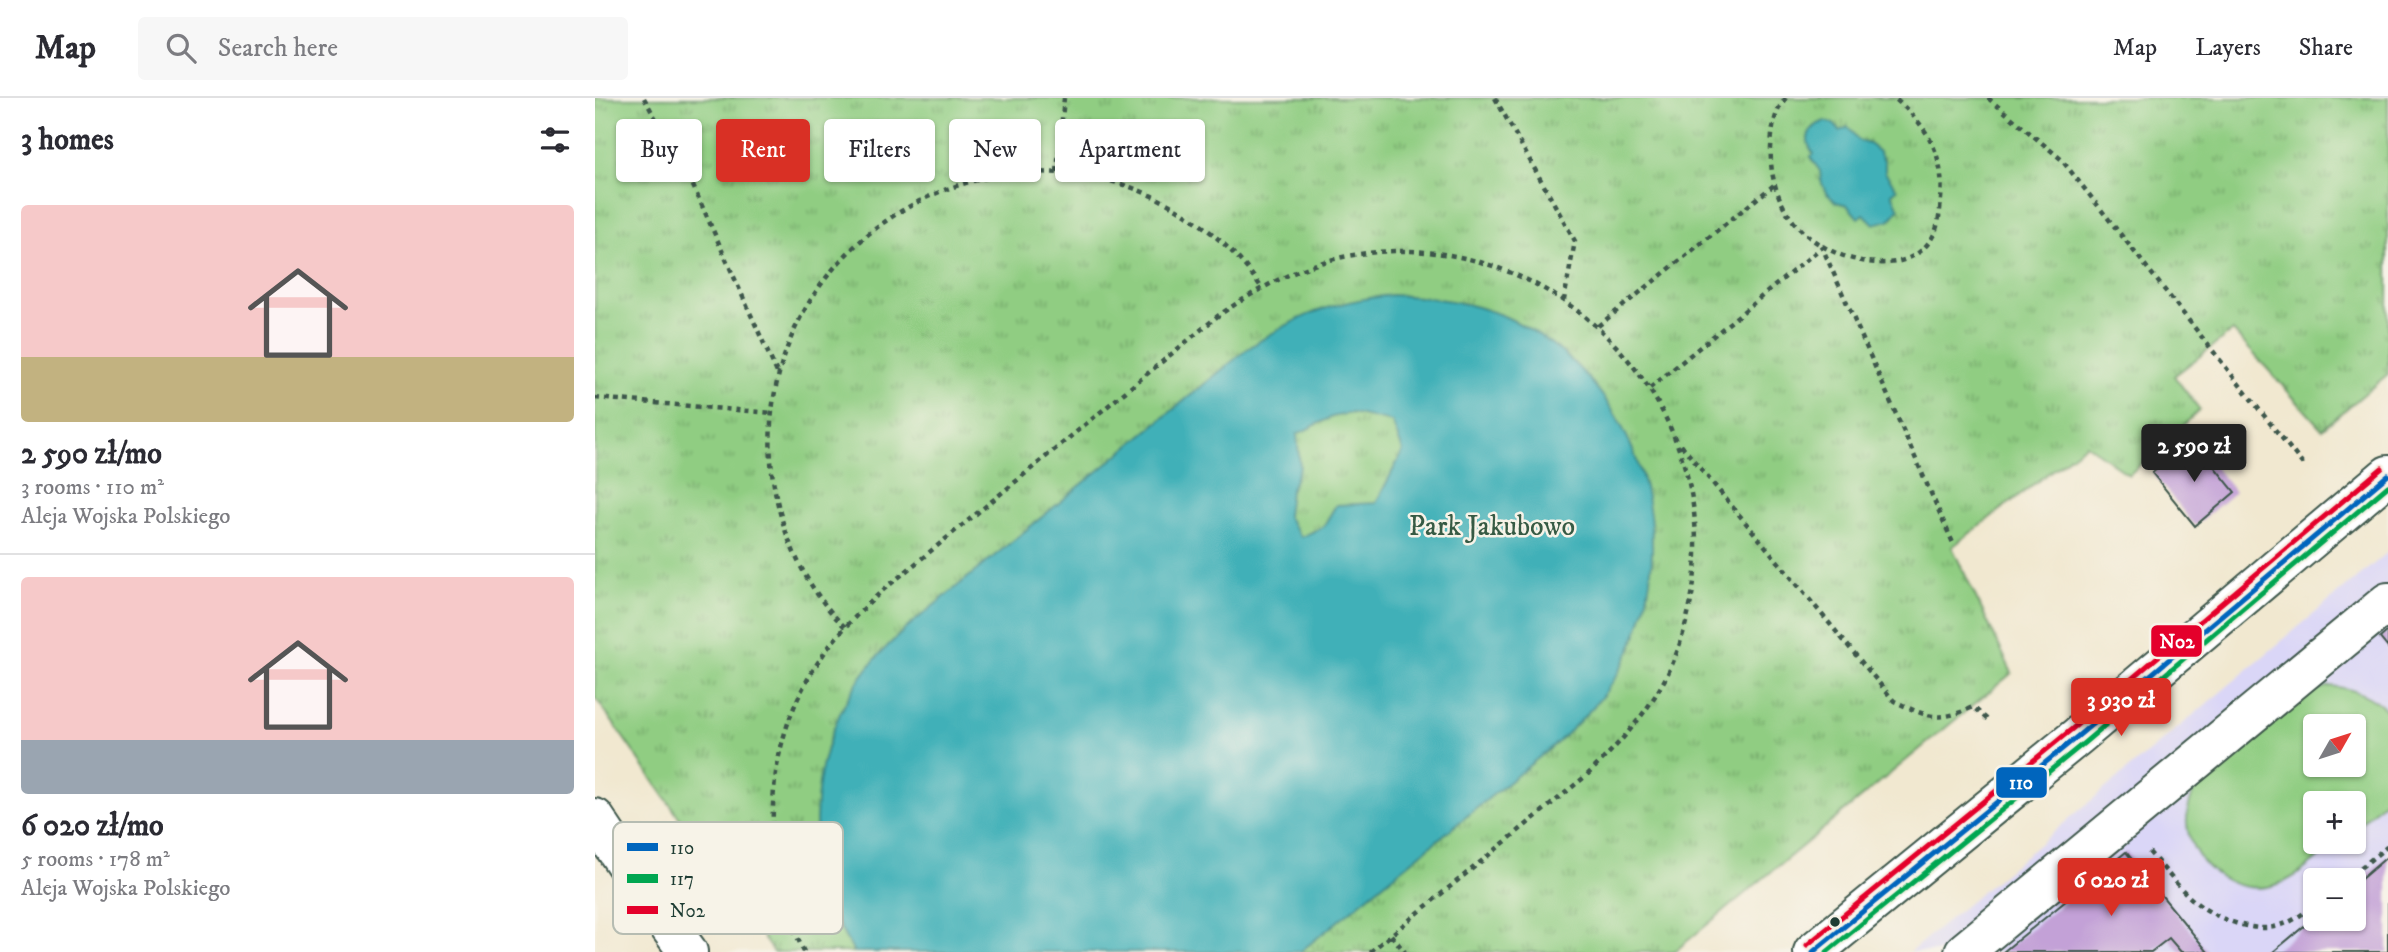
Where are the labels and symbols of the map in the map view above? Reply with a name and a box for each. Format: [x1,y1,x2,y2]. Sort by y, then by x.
pin: 2 590 zł [2122,424,2266,484]
park label: Park Jakubowo [1409,509,1575,544]
line badge: N02 [2150,624,2203,658]
text: N02 [2159,631,2195,654]
pin: 3 930 zł [2049,678,2193,738]
north arrow [2303,714,2366,777]
line badge: 110 [1995,766,2048,799]
text: 110 [2009,772,2033,795]
legend [613,822,843,934]
text: 110 [670,837,694,860]
pin: 6 020 zł [2039,858,2183,918]
text: 117 [670,868,694,891]
text: N02 [670,900,706,923]
unlabelled marker [1828,915,1842,929]

